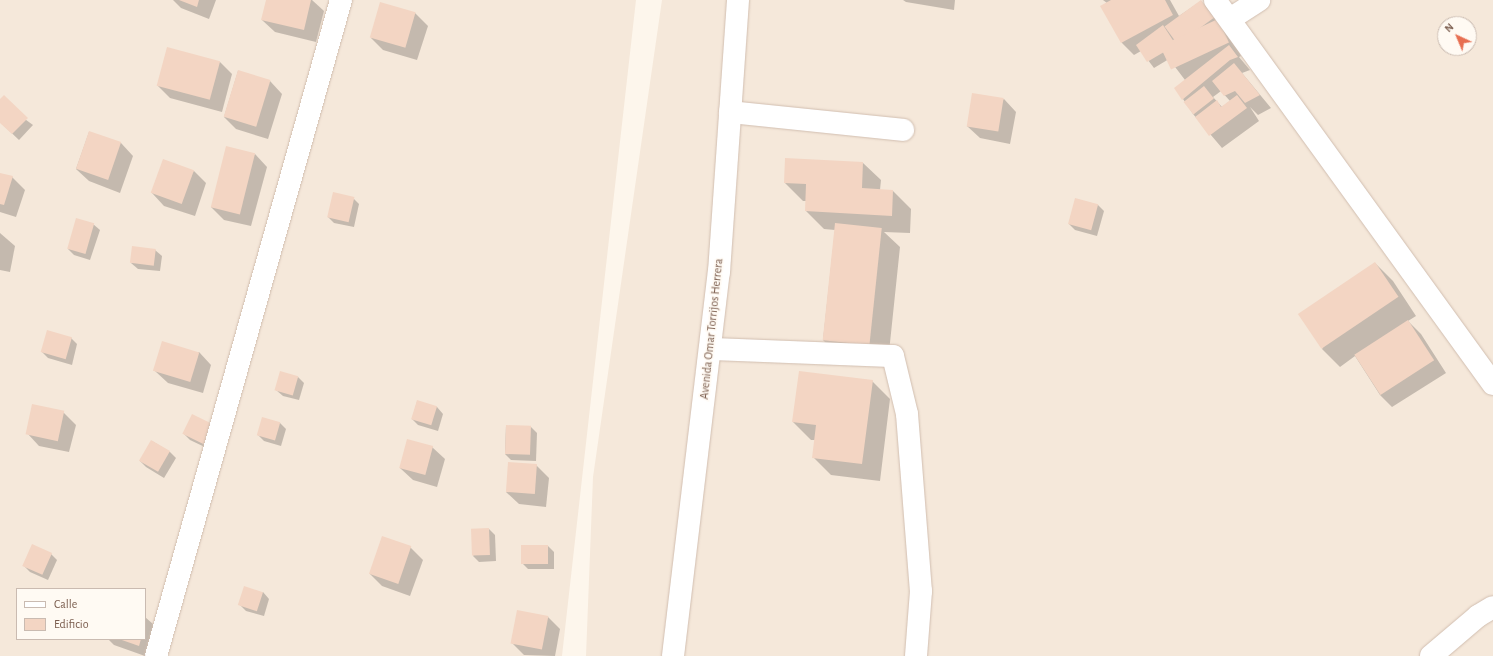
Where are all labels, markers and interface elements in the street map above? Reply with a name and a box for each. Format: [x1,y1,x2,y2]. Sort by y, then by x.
north arrow [1437,16,1477,56]
text: N [1442,21,1456,34]
street label: Avenida Omar Torrijos Herrera [697,258,727,400]
legend [16,588,146,640]
text: Calle [54,598,77,610]
text: Edificio [54,618,89,630]

